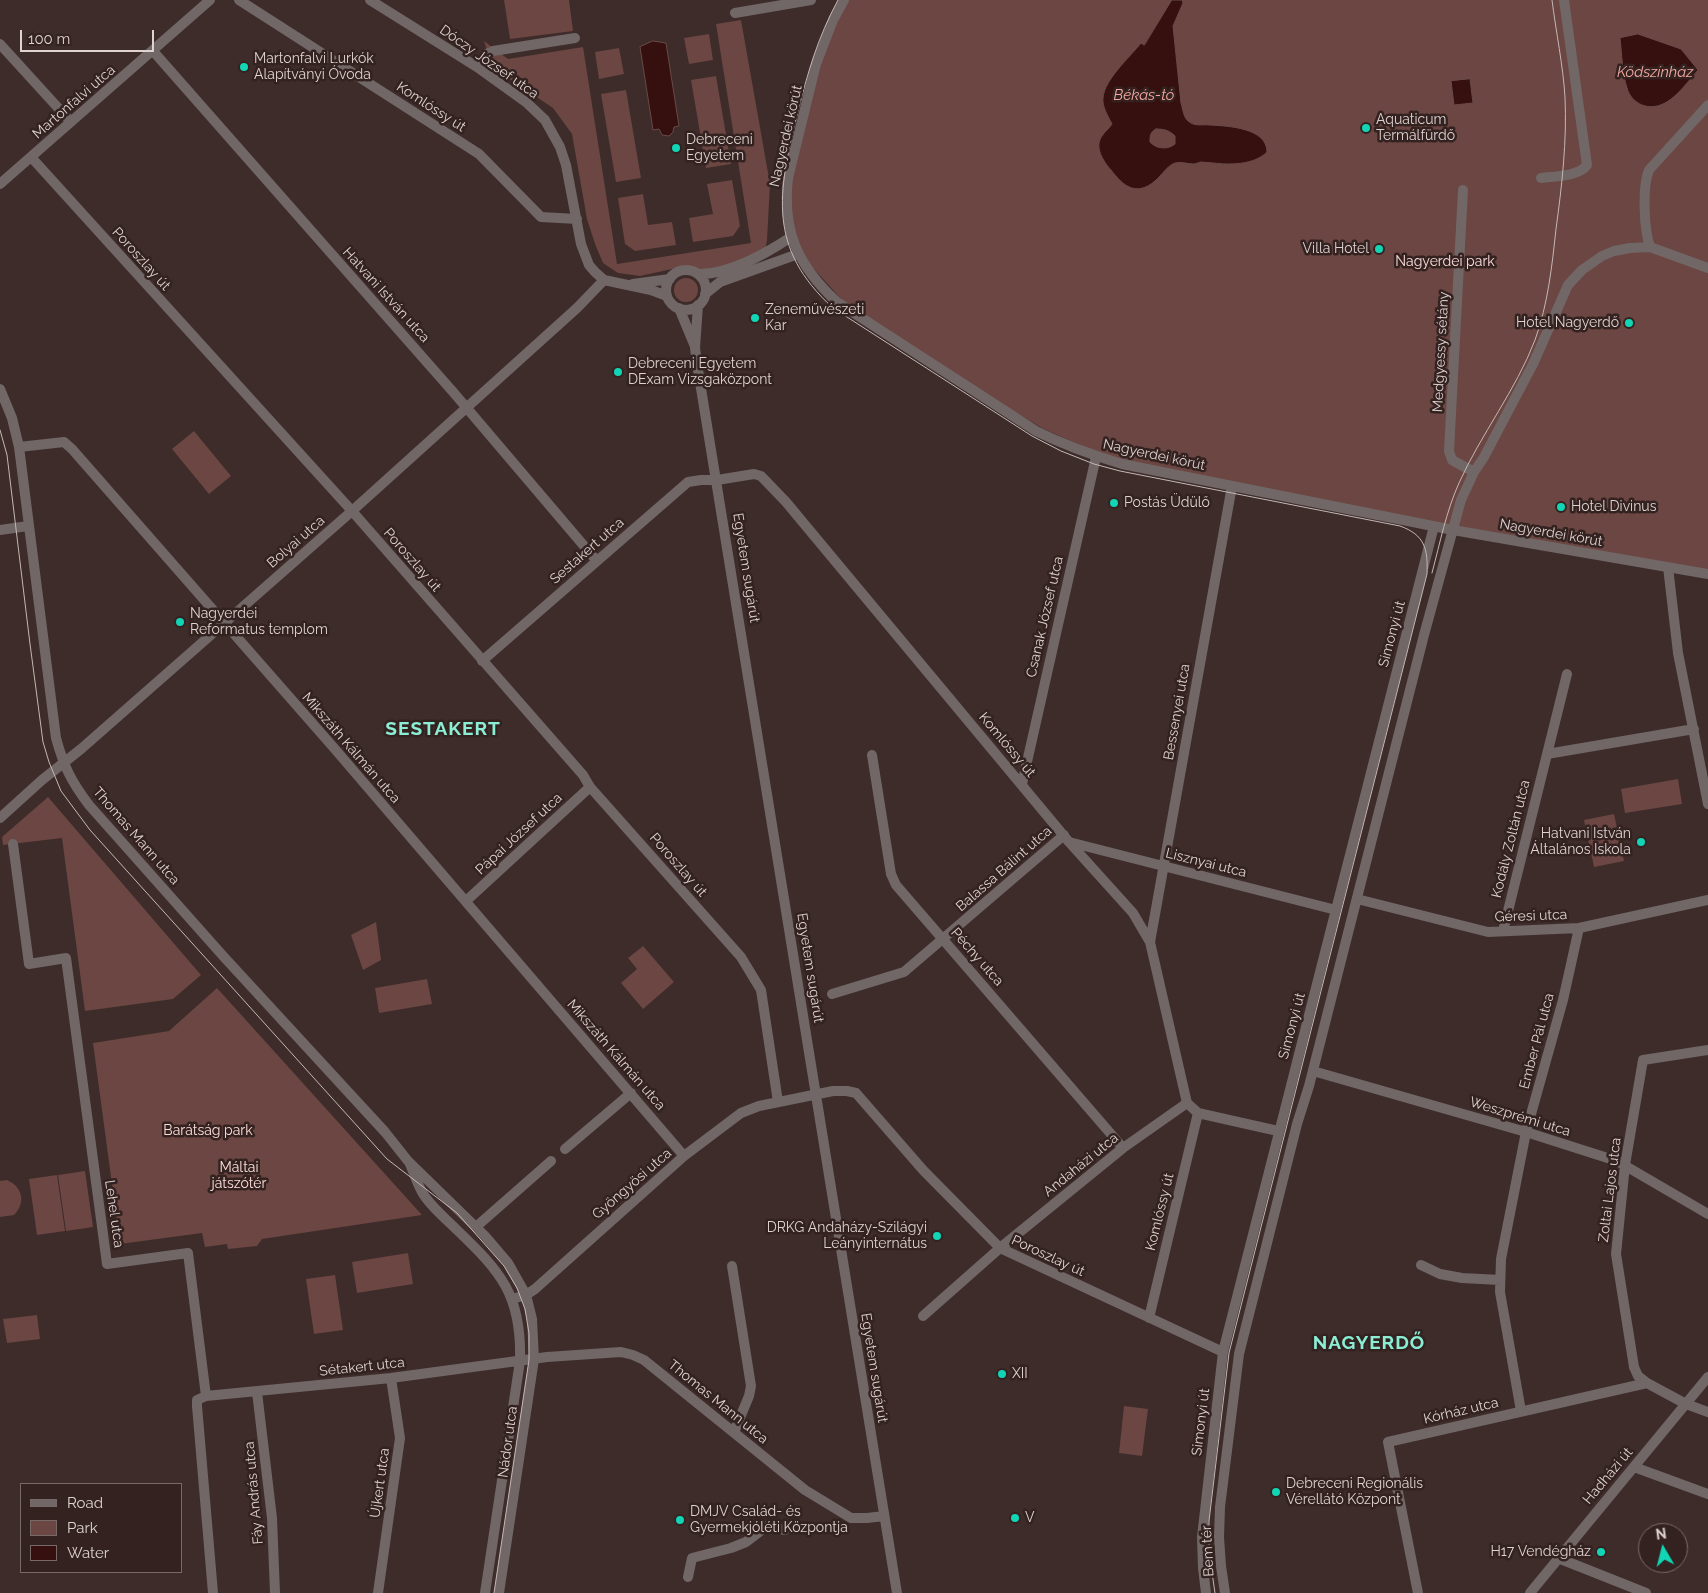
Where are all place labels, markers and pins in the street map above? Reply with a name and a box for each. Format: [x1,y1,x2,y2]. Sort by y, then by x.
place label: Martonfalvi Lurkók Alapítványi Óvoda [254,51,374,84]
marker: Martonfalvi Lurkók Alapítványi Óvoda [238,61,250,73]
place label: Aquaticum Termálfürdő [1376,112,1455,144]
marker: Aquaticum Termálfürdő [1360,122,1372,134]
place label: Debreceni Egyetem [686,132,753,164]
marker: Debreceni Egyetem [670,142,682,154]
place label: Villa Hotel [1303,241,1369,257]
marker: Villa Hotel [1373,243,1385,255]
place label: Zeneművészeti Kar [765,302,864,334]
marker: Zeneművészeti Kar [749,312,761,324]
place label: Hotel Nagyerdő [1516,315,1619,331]
marker: Hotel Nagyerdő [1623,317,1635,329]
place label: Debreceni Egyetem DExam Vizsgaközpont [628,356,772,388]
marker: Debreceni Egyetem DExam Vizsgaközpont [612,366,624,378]
place label: Postás Üdülő [1124,495,1210,511]
marker: Postás Üdülő [1108,497,1120,509]
place label: Hotel Divinus [1571,499,1656,515]
marker: Hotel Divinus [1555,501,1567,513]
place label: Nagyerdei Reformatus templom [190,606,328,638]
marker: Nagyerdei Reformatus templom [174,616,186,628]
place label: Hatvani István Általános Iskola [1530,826,1631,859]
marker: Hatvani István Általános Iskola [1635,836,1647,848]
place label: DRKG Andaházy-Szilágyi Leányinternátus [767,1220,927,1252]
marker: DRKG Andaházy-Szilágyi Leányinternátus [931,1230,943,1242]
place label: XII [1012,1366,1028,1382]
marker: XII [996,1368,1008,1380]
place label: Debreceni Regionális Vérellátó Központ [1286,1476,1423,1508]
marker: Debreceni Regionális Vérellátó Központ [1270,1486,1282,1498]
place label: DMJV Család- és Gyermekjóléti Központja [690,1504,848,1536]
place label: V [1025,1510,1035,1526]
marker: V [1009,1512,1021,1524]
marker: DMJV Család- és Gyermekjóléti Központja [674,1514,686,1526]
place label: H17 Vendégház [1490,1544,1591,1560]
marker: H17 Vendégház [1595,1546,1607,1558]

